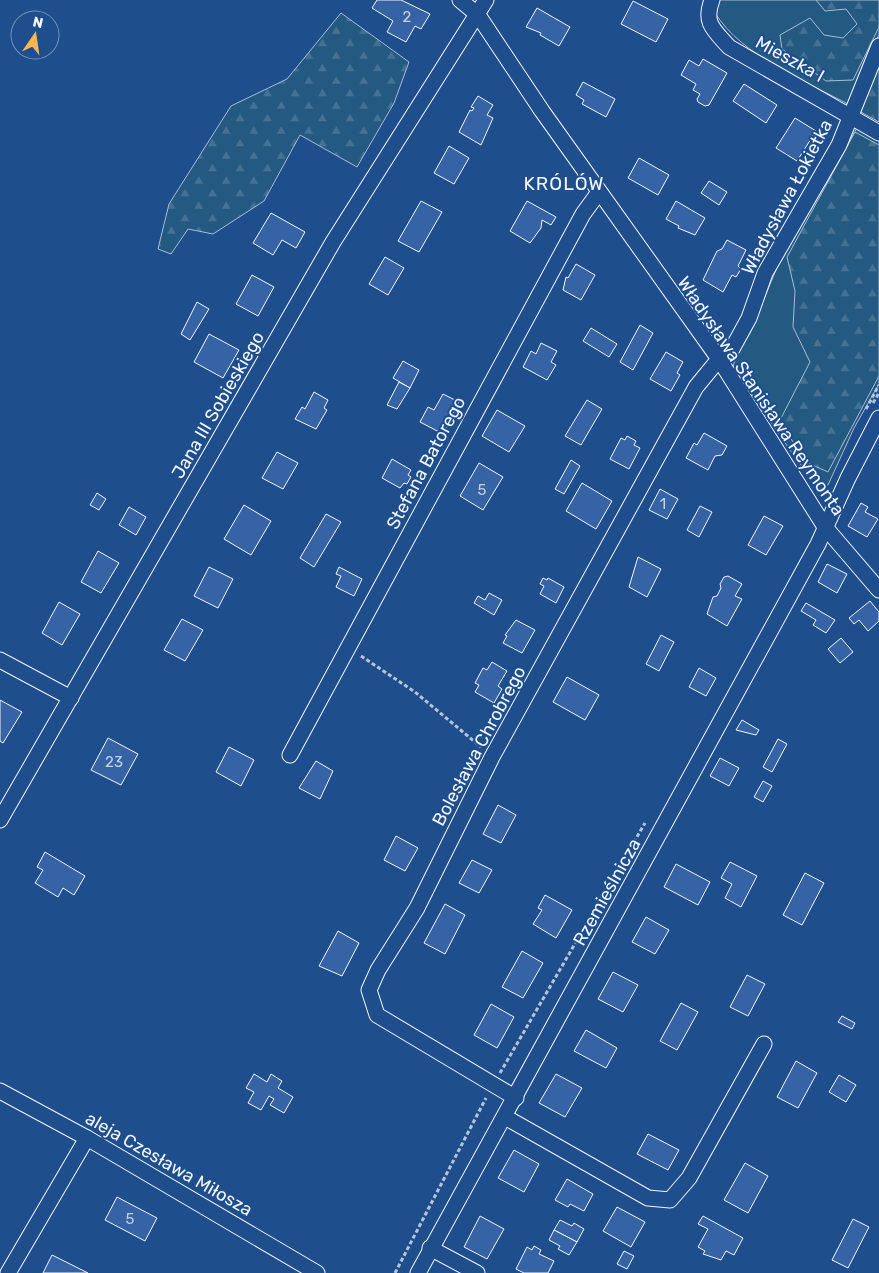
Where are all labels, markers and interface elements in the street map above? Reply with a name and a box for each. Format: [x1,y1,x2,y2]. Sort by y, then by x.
house number: 2 [403,8,412,26]
north arrow [10,10,60,60]
text: N [31,13,45,32]
street label: Mieszka I [752,31,828,87]
street label: Władysława Łokietka [737,116,837,278]
district label: KRÓLÓW [523,172,605,195]
street label: Władysława Stanisława Reymonta [673,272,849,520]
street label: Jana III Sobieskiego [167,327,269,483]
street label: Stefana Batorego [382,393,470,533]
house number: 5 [478,481,487,499]
house number: 1 [660,495,666,513]
street label: Bolesława Chrobrego [428,662,530,830]
house number: 23 [105,753,123,771]
street label: Rzemieślnicza [568,835,646,949]
street label: aleja Czesława Miłosza [82,1107,256,1221]
house number: 5 [126,1210,135,1228]

